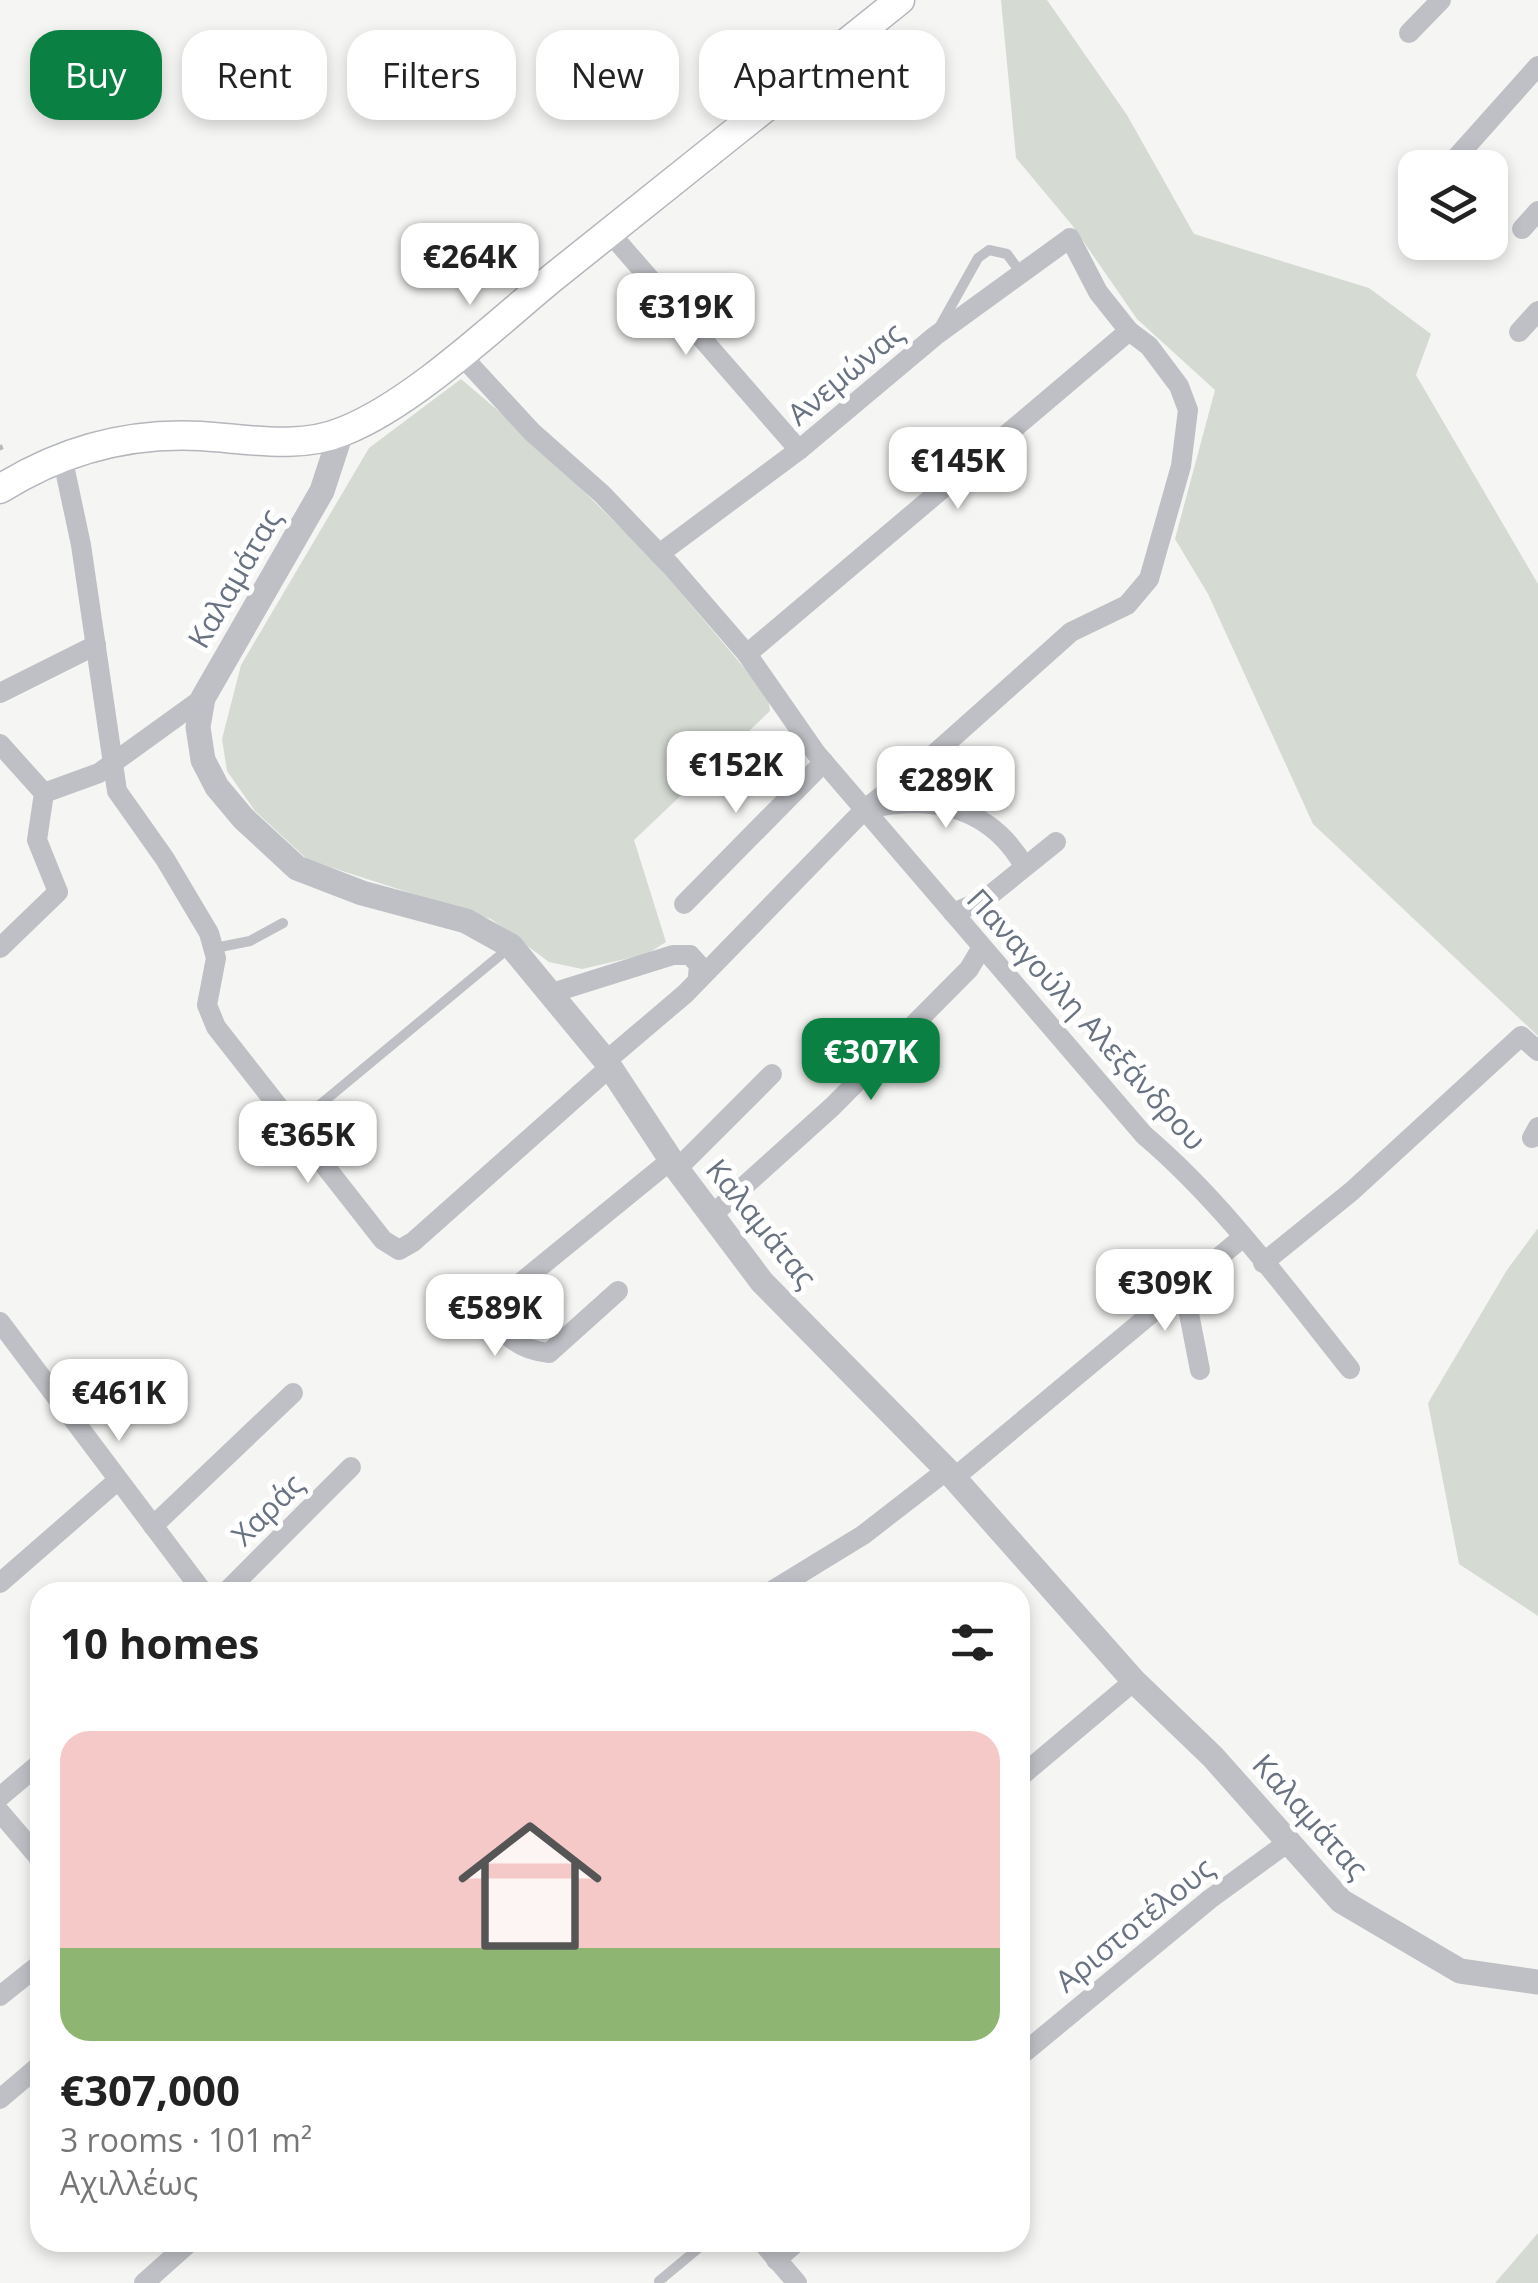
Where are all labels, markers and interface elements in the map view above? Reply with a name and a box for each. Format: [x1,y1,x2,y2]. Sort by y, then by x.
chip: Buy [30,30,162,120]
chip: Rent [182,30,327,120]
chip: Filters [347,30,516,120]
chip: New [536,30,679,120]
chip: Apartment [699,30,945,120]
map controls [1398,150,1508,260]
button: layers [1398,150,1508,260]
pin: €264K [400,223,540,308]
text: €264K [423,234,517,277]
pin: €319K [616,273,756,358]
text: €319K [639,284,733,327]
street label: Ανεμώνας [778,312,912,434]
pin: €145K [888,427,1028,512]
text: €145K [911,438,1005,481]
street label: Καλαμάτας [178,501,290,655]
pin: €152K [666,731,806,816]
text: €152K [689,742,783,785]
pin: €289K [876,746,1016,831]
text: €289K [899,757,993,800]
street label: Παναγούλη Αλεξάνδρου [958,879,1216,1159]
pin: €307K [801,1018,941,1103]
text: €307K [824,1029,918,1072]
pin: €365K [238,1101,378,1186]
text: €365K [261,1112,355,1155]
street label: Καλαμάτας [697,1150,827,1296]
pin: €309K [1095,1249,1235,1334]
text: €309K [1118,1260,1212,1303]
pin: €589K [425,1274,565,1359]
text: €589K [448,1285,542,1328]
pin: €461K [49,1359,189,1444]
text: €461K [72,1370,166,1413]
street label: Χαράς [222,1464,312,1554]
text: 10 homes [60,1614,259,1671]
icon: filters [945,1615,1000,1670]
street label: Καλαμάτας [1244,1745,1378,1887]
icon: home [440,1796,620,1976]
street label: Αριστοτέλους [1046,1847,1222,2001]
text: €307,000 [60,2061,240,2118]
text: 3 rooms · 101 m² [60,2118,312,2161]
text: Αχιλλέως [60,2161,198,2204]

